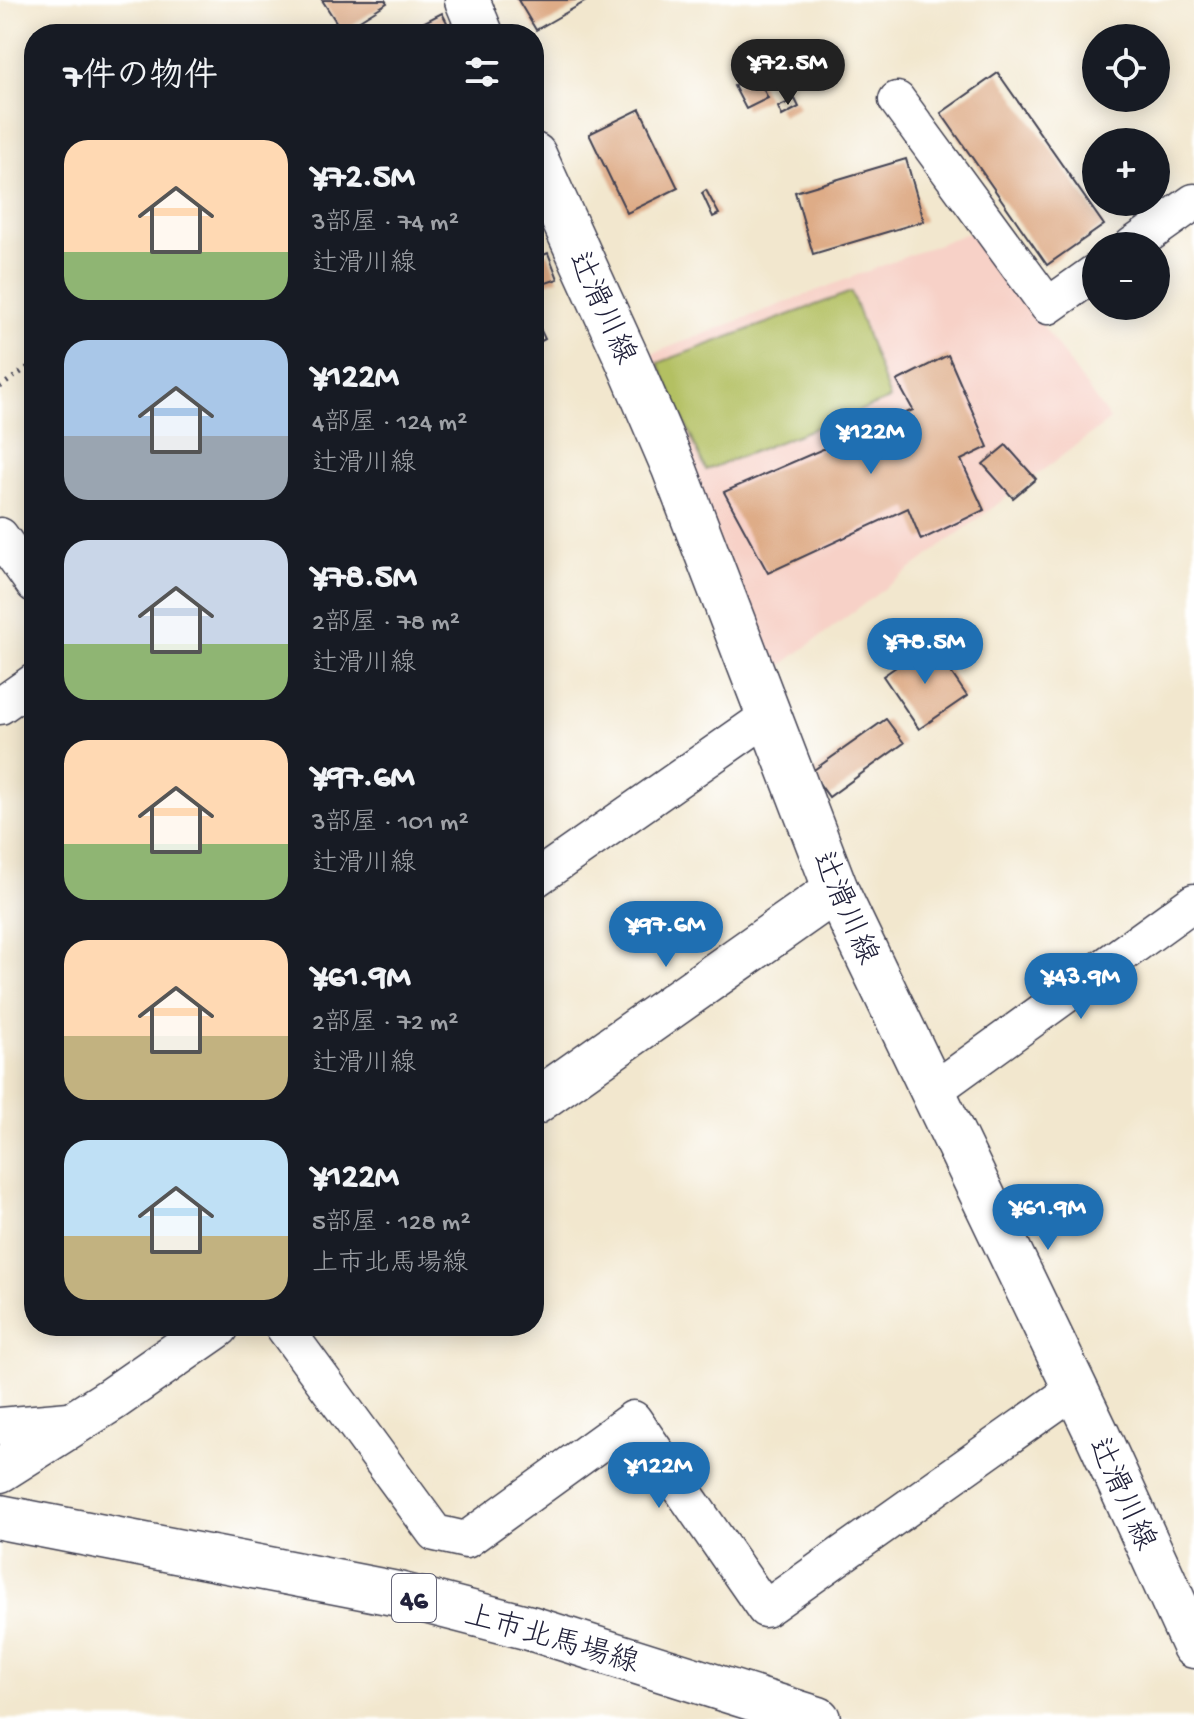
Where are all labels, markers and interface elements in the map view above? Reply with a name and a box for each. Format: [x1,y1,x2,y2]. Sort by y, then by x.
map controls [1082,24,1170,320]
button: locate [1082,24,1170,112]
pin: ¥72.5M [723,39,853,107]
text: ¥72.5M [749,49,827,80]
icon: filters [460,50,504,94]
text: 7件の物件 [64,59,218,99]
button: + [1082,128,1170,216]
text: ¥72.5M [312,159,414,199]
icon: home [128,172,224,268]
text: 3部屋 · 74 m² [312,209,459,240]
button: − [1082,232,1170,320]
street label: 辻滑川線 [559,246,643,371]
text: 辻滑川線 [312,250,416,281]
text: ¥122M [312,359,398,399]
icon: home [128,372,224,468]
pin: ¥122M [815,408,927,476]
text: 4部屋 · 124 m² [312,409,467,440]
text: ¥122M [838,418,904,449]
text: 辻滑川線 [312,450,416,481]
text: ¥78.5M [312,559,416,599]
icon: home [128,572,224,668]
text: 2部屋 · 78 m² [312,609,460,640]
pin: ¥78.5M [860,618,990,686]
text: ¥78.5M [885,628,965,659]
text: 辻滑川線 [312,650,416,681]
text: ¥97.6M [312,759,414,799]
icon: home [128,772,224,868]
text: 3部屋 · 101 m² [312,809,469,840]
street label: 辻滑川線 [802,846,885,971]
text: 辻滑川線 [312,850,416,881]
pin: ¥97.6M [601,901,731,969]
text: ¥97.6M [627,911,705,942]
pin: ¥43.9M [1016,953,1146,1021]
text: ¥61.9M [312,959,410,999]
text: ¥43.9M [1042,963,1120,994]
icon: home [128,972,224,1068]
text: 2部屋 · 72 m² [312,1009,458,1040]
text: 辻滑川線 [312,1050,416,1081]
text: ¥122M [312,1159,398,1199]
icon: home [128,1172,224,1268]
pin: ¥61.9M [983,1184,1113,1252]
text: ¥61.9M [1011,1194,1085,1225]
text: 5部屋 · 128 m² [312,1209,471,1240]
text: 上市北馬場線 [312,1250,468,1281]
street label: 辻滑川線 [1079,1432,1163,1557]
pin: ¥122M [603,1442,715,1510]
text: ¥122M [626,1452,692,1483]
road number: 46 [392,1574,436,1622]
street label: 上市北馬場線 [459,1598,643,1683]

